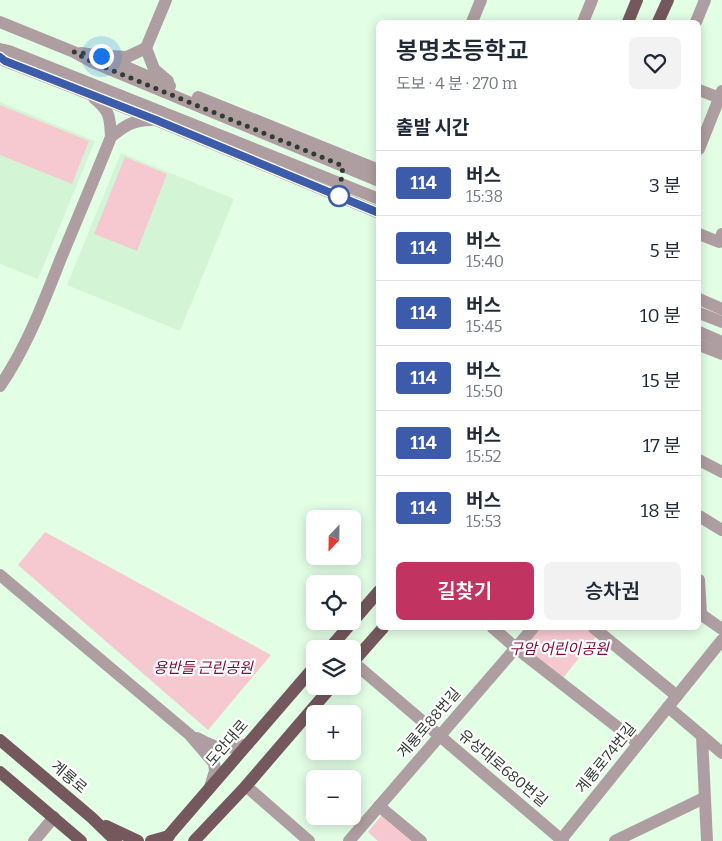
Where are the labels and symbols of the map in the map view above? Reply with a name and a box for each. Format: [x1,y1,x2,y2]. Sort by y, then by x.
your location [89,44,114,69]
unlabelled marker [328,185,350,207]
north arrow [306,510,361,565]
park label: 구암 어린이공원 [509,640,610,658]
park label: 용반들 근린공원 [153,659,254,677]
street label: 계룡로88번길 [394,684,464,762]
street label: 도안대로 [202,716,252,770]
street label: 계룡로74번길 [572,719,640,797]
street label: 유성대로680번길 [455,726,551,810]
street label: 계룡로 [47,757,91,797]

